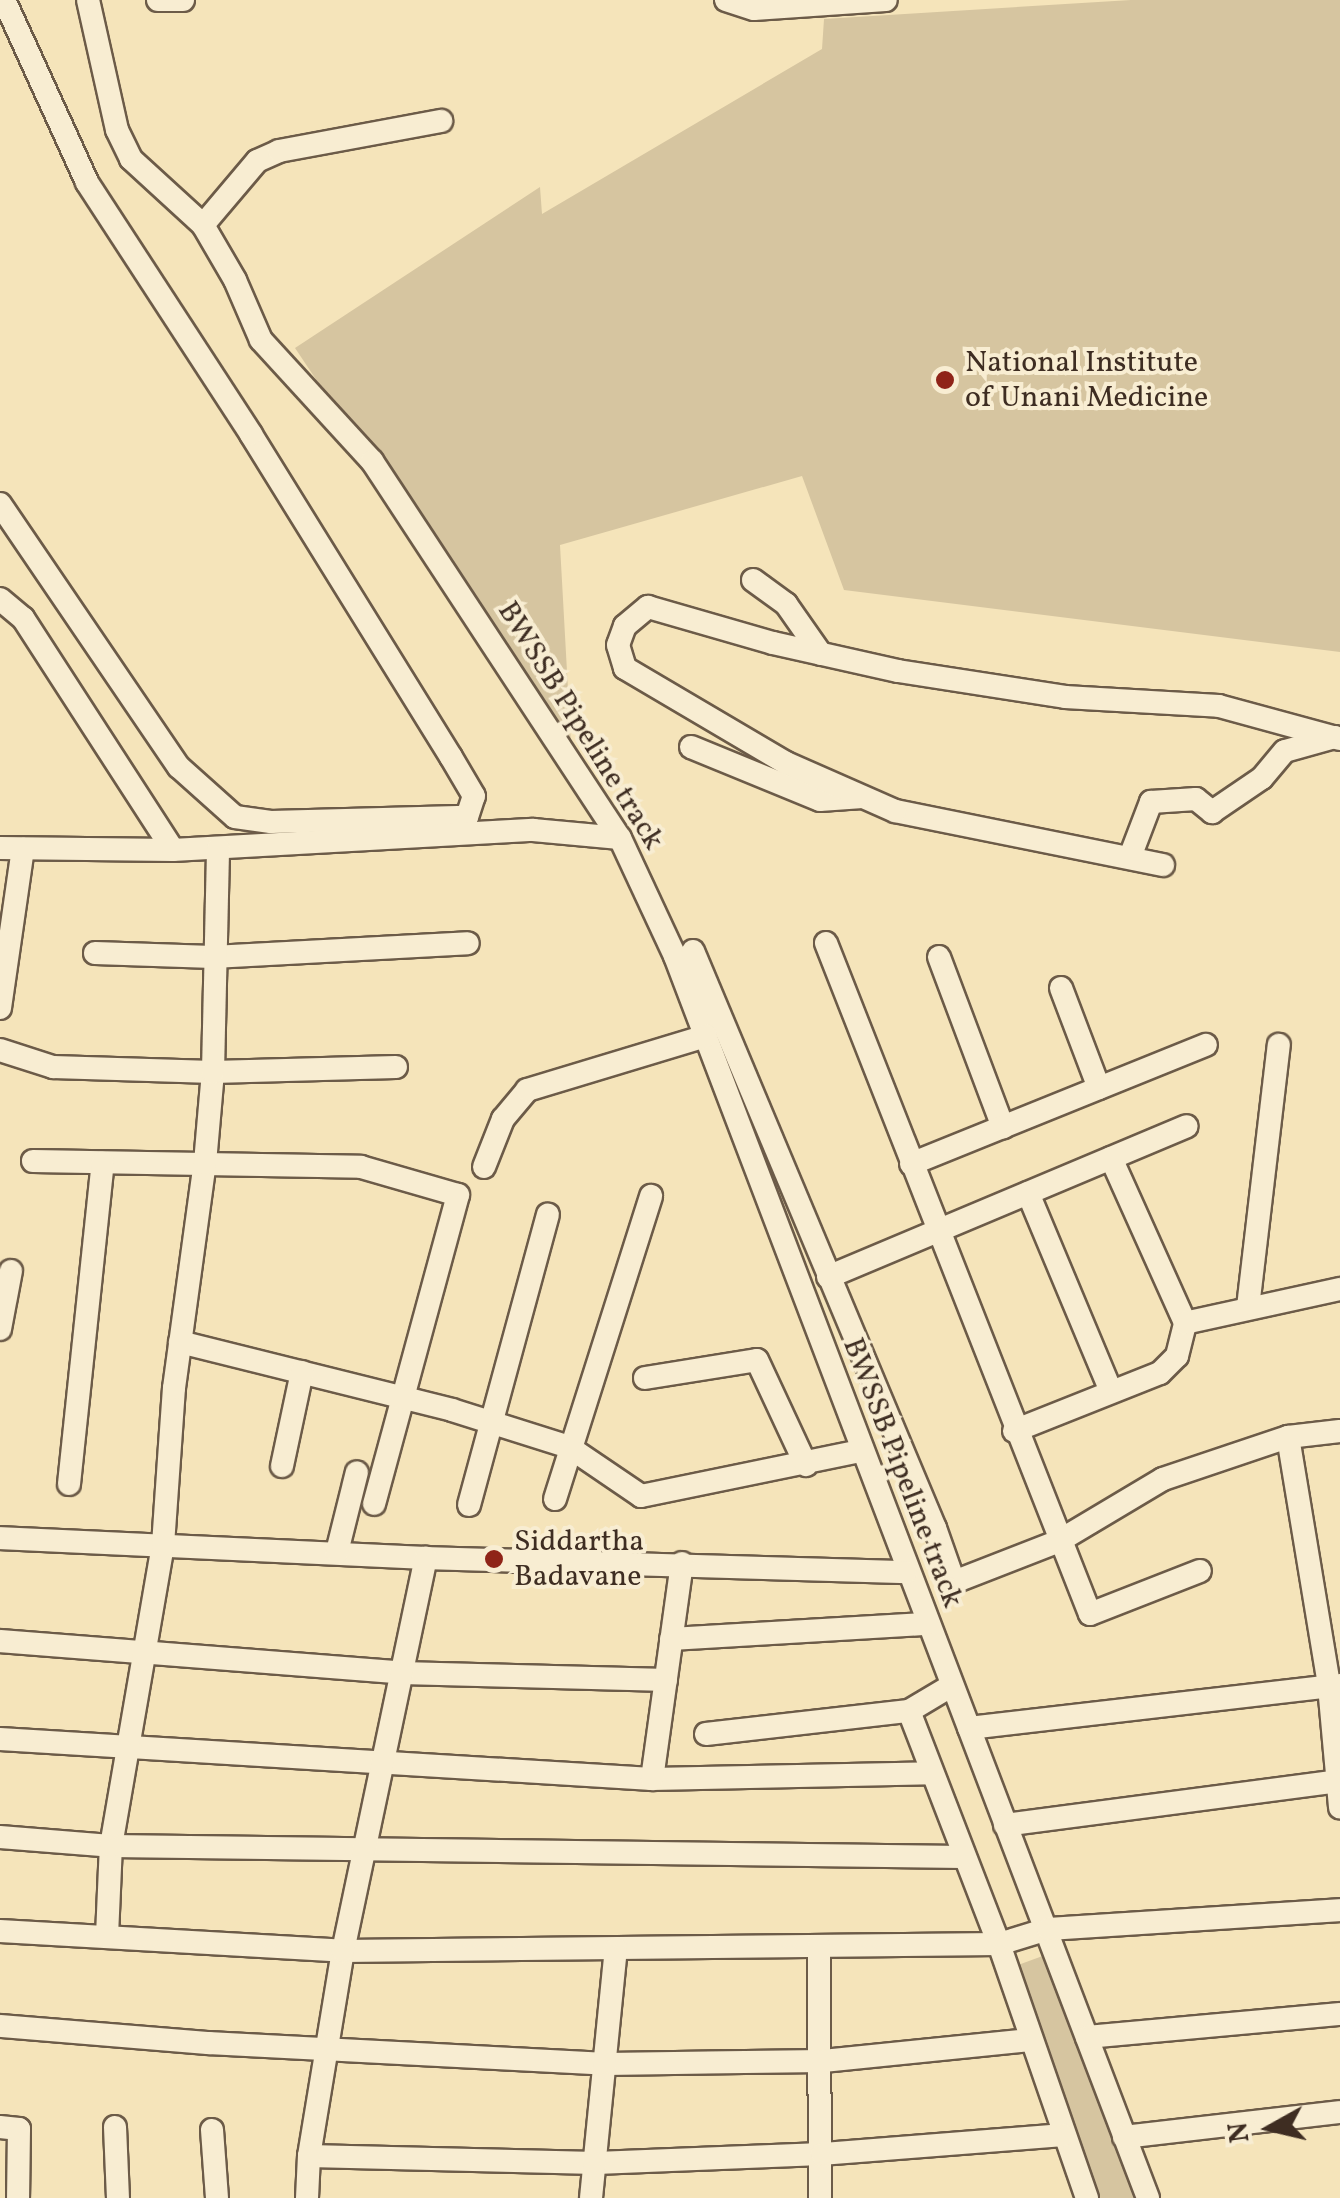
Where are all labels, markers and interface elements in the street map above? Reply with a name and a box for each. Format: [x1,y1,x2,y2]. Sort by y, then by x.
place label: National Institute of Unani Medicine [965,345,1205,416]
marker: National Institute of Unani Medicine [934,369,956,391]
street label: BWSSB Pipeline track [489,595,671,857]
street label: BWSSB Pipeline track [834,1333,970,1613]
place label: Siddartha Badavane [514,1524,644,1594]
marker: Siddartha Badavane [483,1548,505,1570]
north arrow [1220,2078,1320,2178]
text: N [1219,2119,1261,2145]

